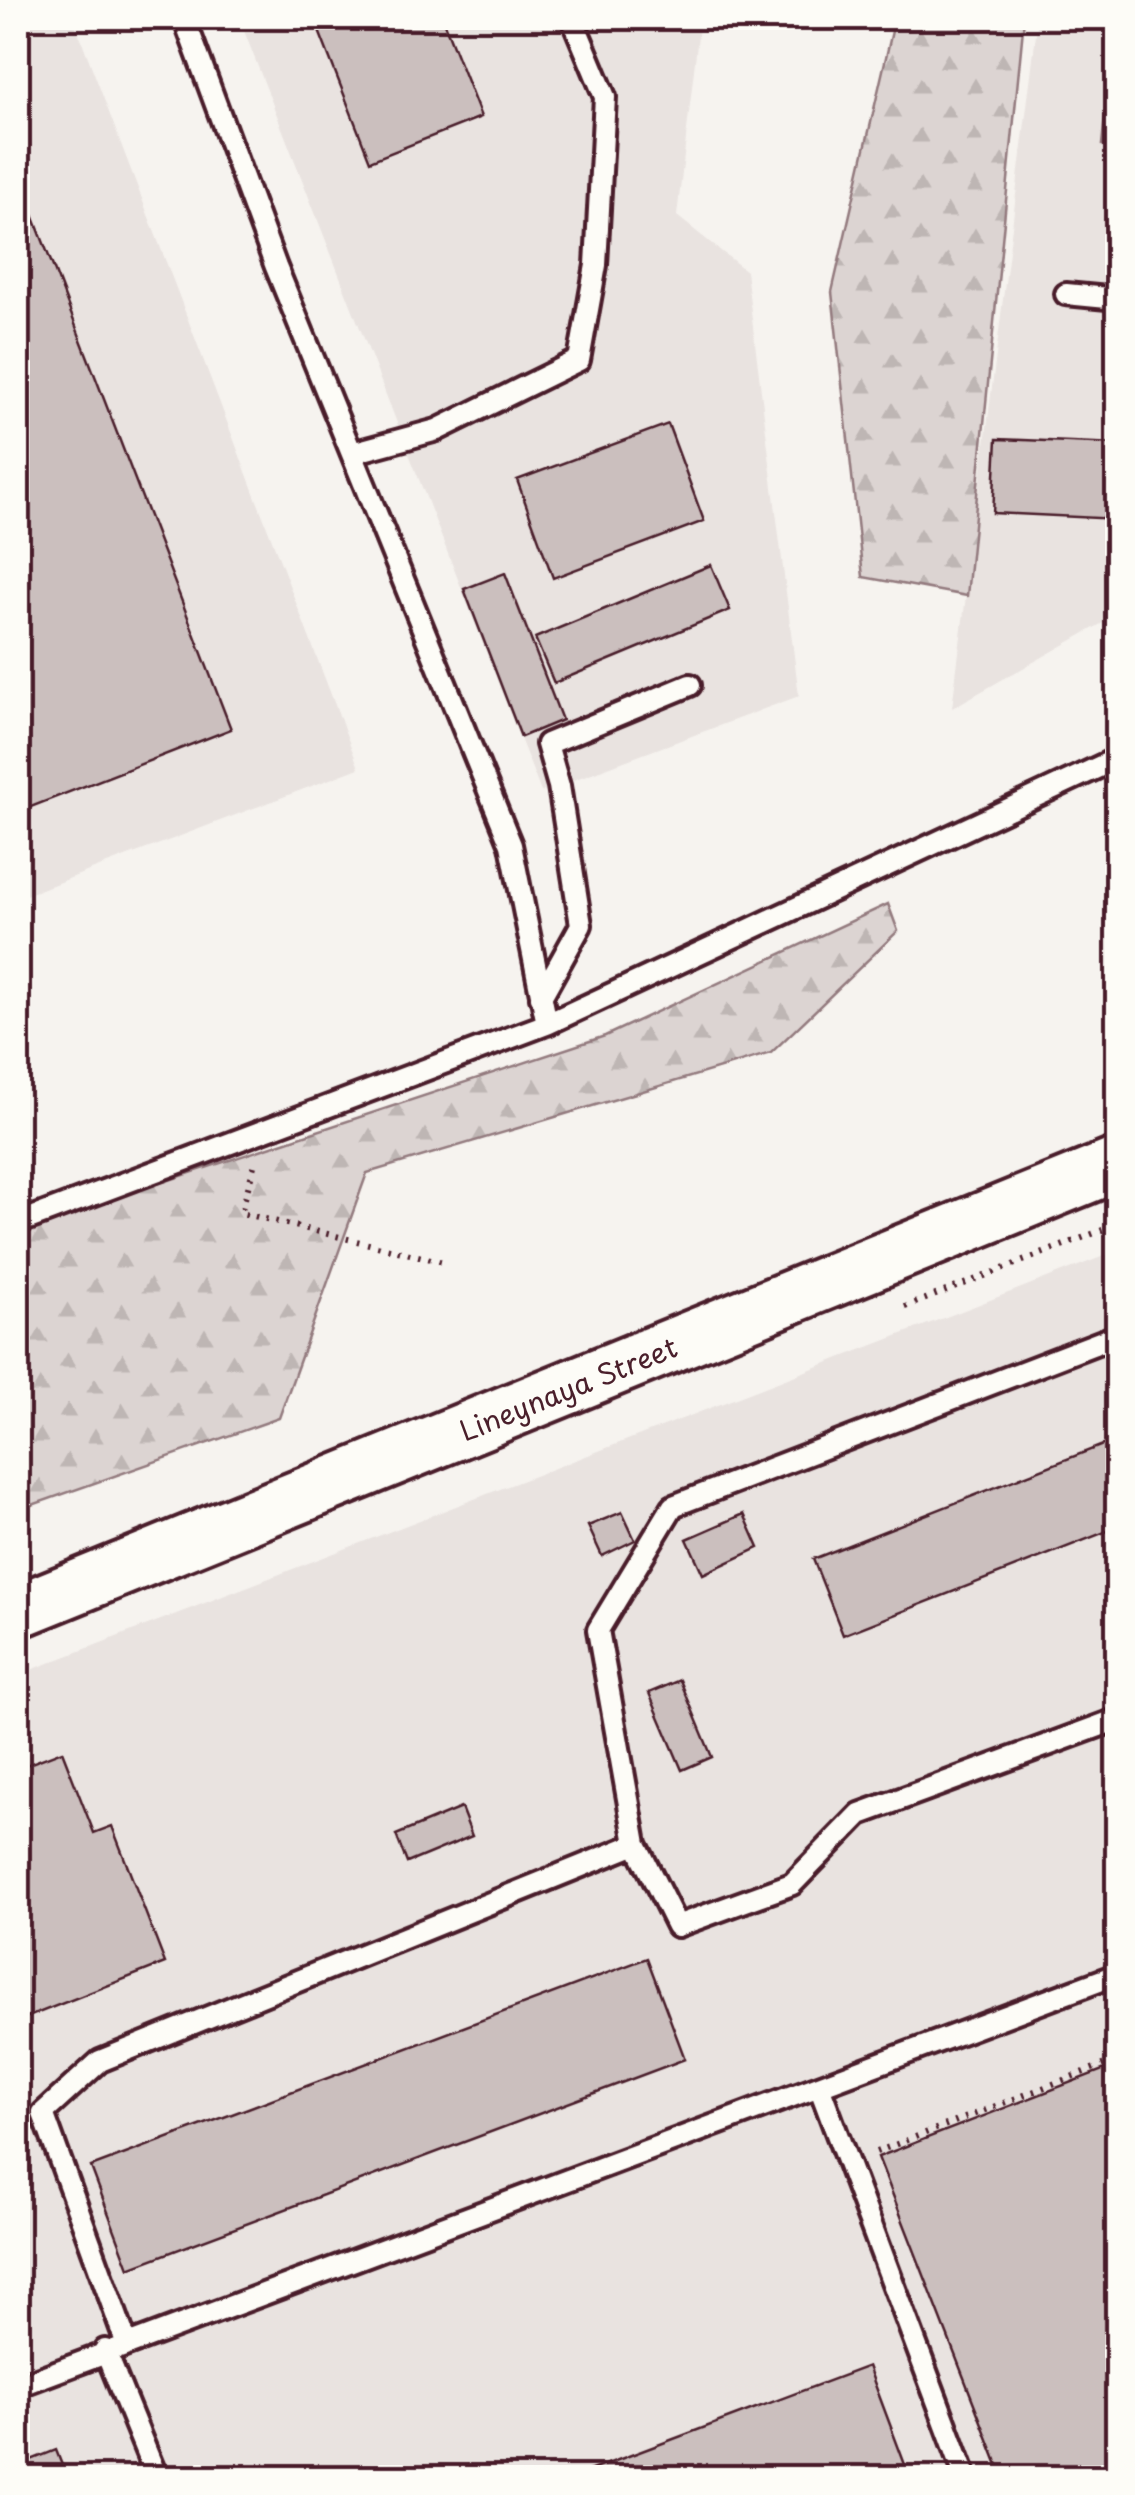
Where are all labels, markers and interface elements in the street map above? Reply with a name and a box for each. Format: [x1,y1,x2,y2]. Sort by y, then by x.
street label: Lineynaya Street [453,1325,683,1451]

